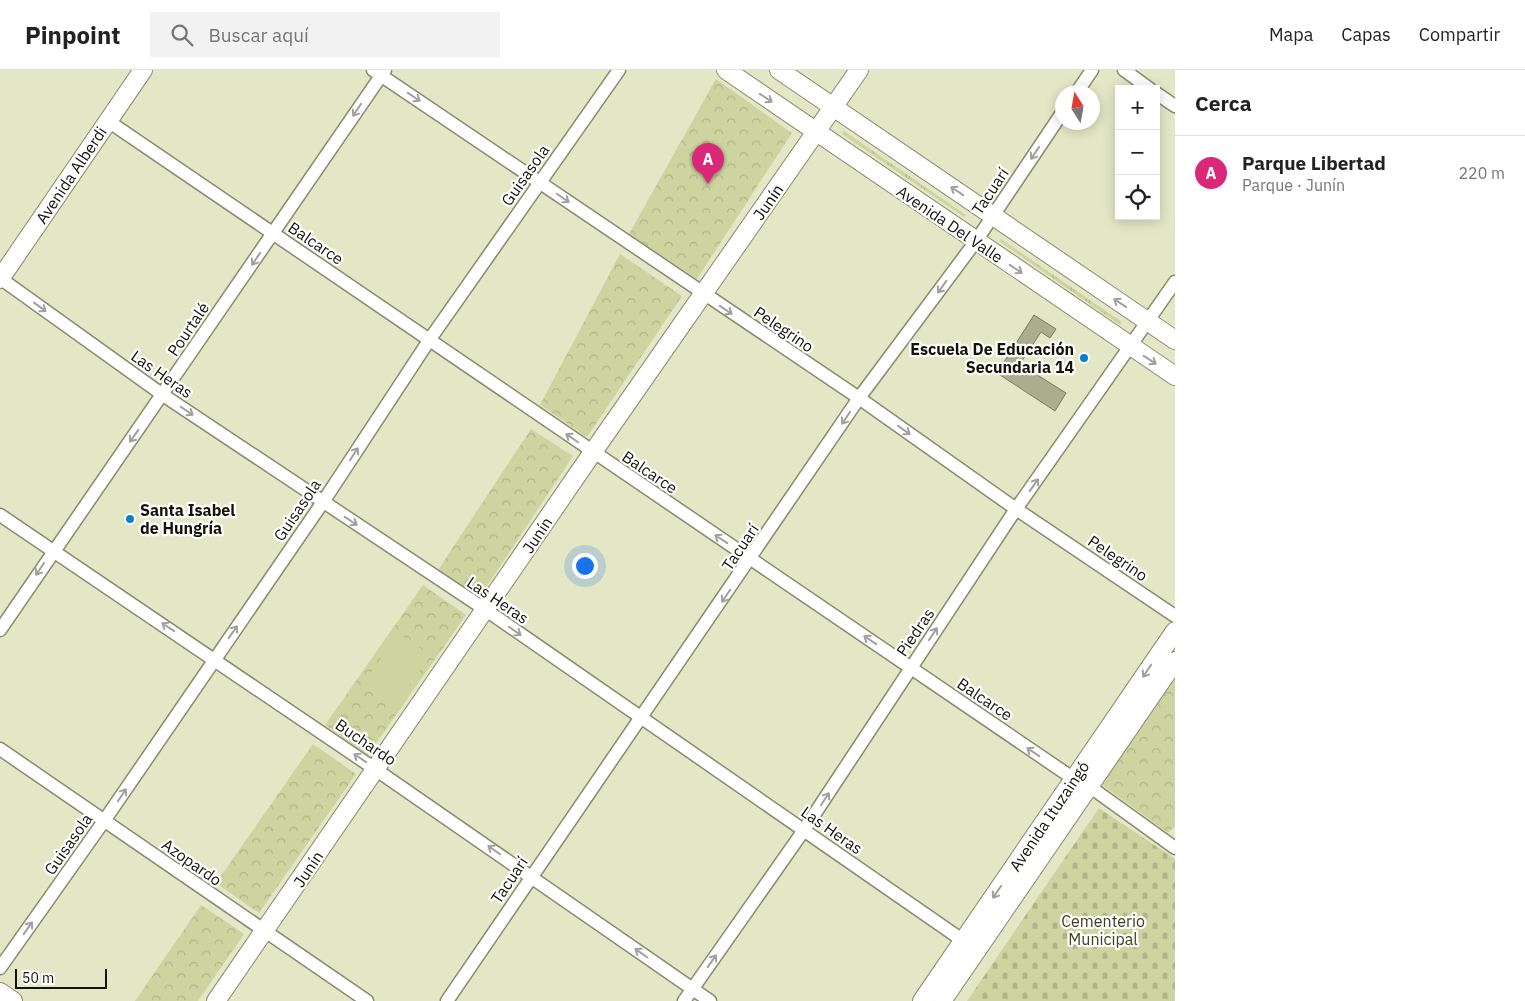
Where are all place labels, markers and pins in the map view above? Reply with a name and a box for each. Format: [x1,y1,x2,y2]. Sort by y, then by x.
pin: A [692,143,724,184]
place label: Escuela De Educación Secundaria 14 [910,339,1074,377]
marker: Escuela De Educación Secundaria 14 [1078,352,1090,364]
place label: Santa Isabel de Hungría [140,500,235,538]
marker: Santa Isabel de Hungría [124,513,136,525]

